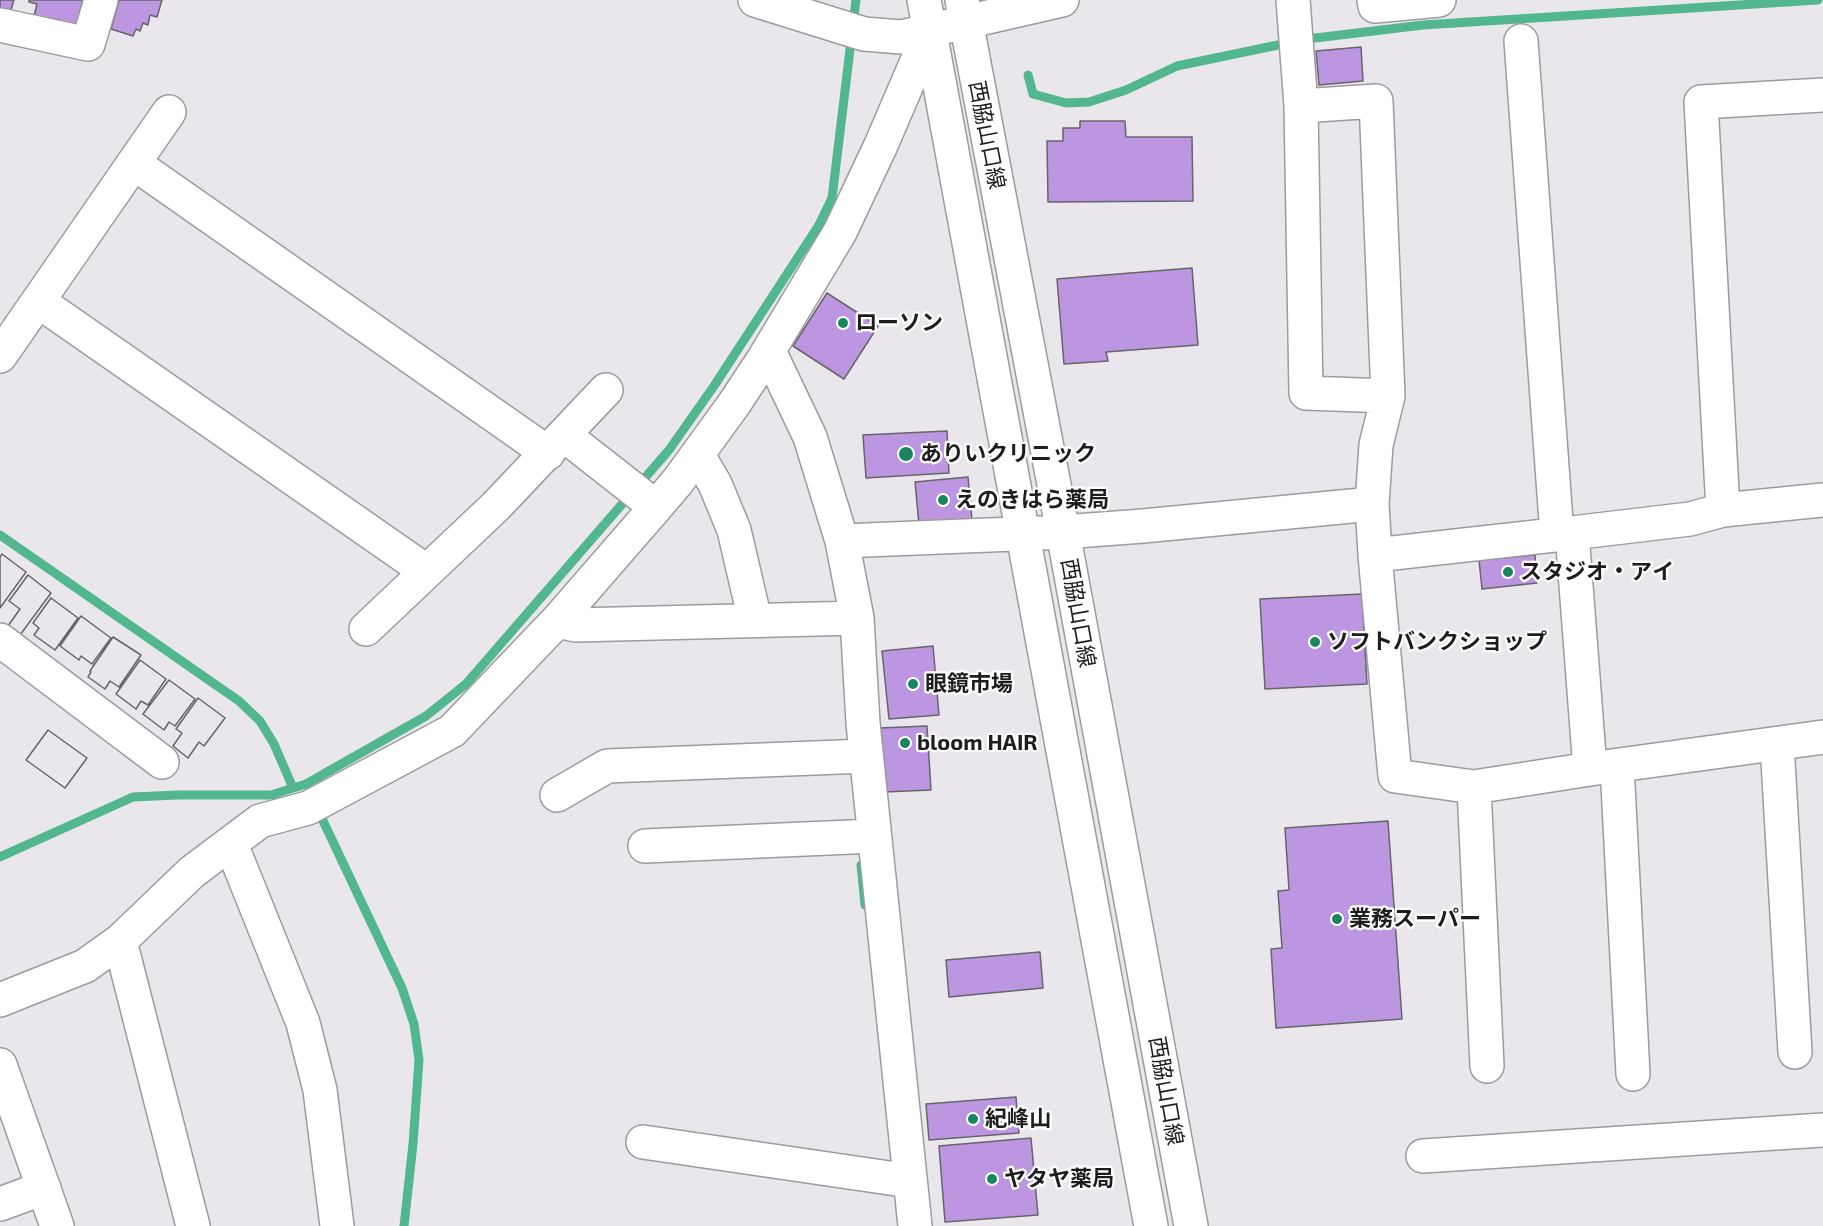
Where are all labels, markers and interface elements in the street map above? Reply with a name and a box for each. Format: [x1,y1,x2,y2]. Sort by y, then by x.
street label: 西脇山口線 [964,78,1010,192]
place label: ローソン [855,310,943,336]
marker: ローソン [836,316,850,330]
place label: ありいクリニック [920,441,1096,467]
marker: ありいクリニック [897,445,915,463]
place label: えのきはら薬局 [955,487,1109,513]
marker: えのきはら薬局 [936,493,950,507]
street label: 西脇山口線 [1055,557,1101,669]
place label: スタジオ・アイ [1520,559,1674,585]
marker: スタジオ・アイ [1501,565,1515,579]
place label: ソフトバンクショップ [1327,629,1547,655]
marker: ソフトバンクショップ [1308,635,1322,649]
place label: 眼鏡市場 [925,671,1013,697]
marker: 眼鏡市場 [906,677,920,691]
place label: bloom HAIR [917,730,1038,756]
marker: bloom HAIR [898,736,912,750]
place label: 業務スーパー [1349,906,1481,932]
marker: 業務スーパー [1330,912,1344,926]
street label: 西脇山口線 [1143,1035,1189,1147]
place label: 紀峰山 [985,1106,1051,1132]
marker: 紀峰山 [966,1112,980,1126]
place label: ヤタヤ薬局 [1004,1166,1114,1192]
marker: ヤタヤ薬局 [985,1172,999,1186]

